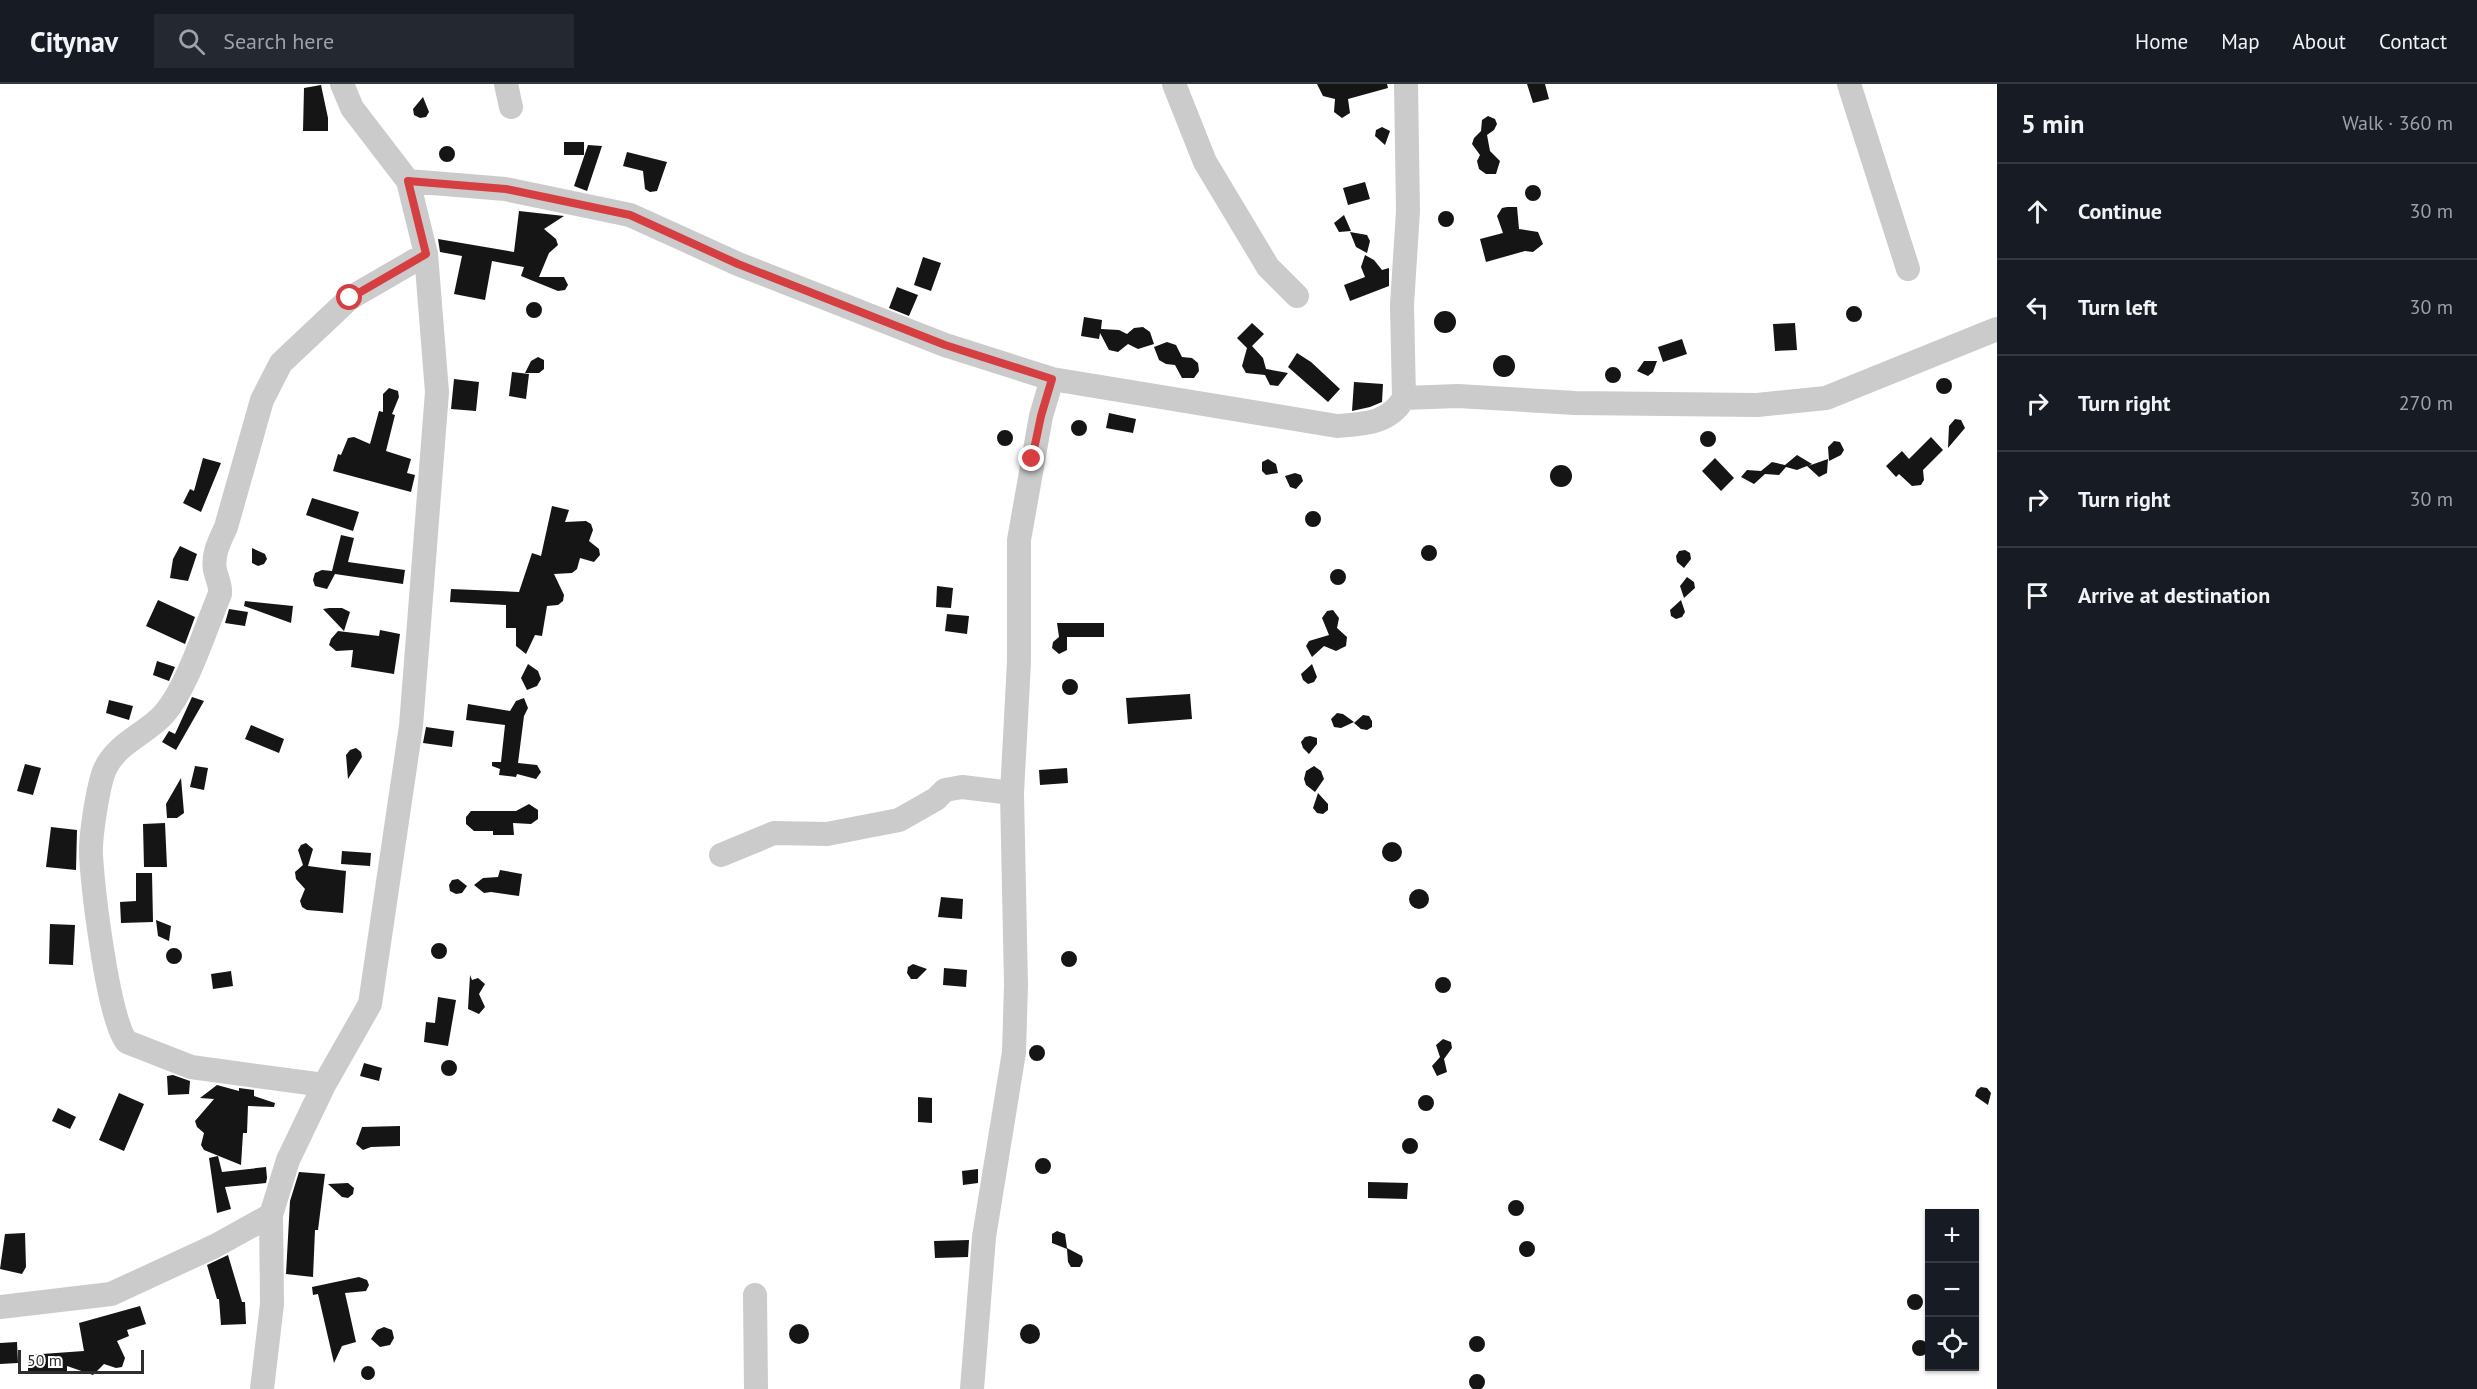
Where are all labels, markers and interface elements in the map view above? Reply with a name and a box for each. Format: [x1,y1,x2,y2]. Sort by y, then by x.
search box [154,14,574,68]
text: Citynav [30,23,118,60]
icon: search [175,25,208,58]
text: Search here [223,27,334,55]
text: Home [2135,28,2188,55]
text: Map [2221,28,2260,55]
text: About [2293,28,2346,55]
text: Contact [2379,28,2447,55]
text: 5 min [2021,107,2084,140]
text: Walk · 360 m [2342,110,2453,136]
icon: ahead [2021,195,2054,228]
text: Continue [2078,197,2162,225]
text: 30 m [2410,198,2453,224]
route start [336,284,362,310]
icon: left [2021,291,2054,324]
text: Turn left [2078,293,2158,321]
text: 30 m [2410,294,2453,320]
icon: right [2021,387,2054,420]
text: Turn right [2078,389,2170,417]
text: 270 m [2399,390,2453,416]
route end [1018,445,1044,471]
icon: right [2021,483,2054,516]
text: Turn right [2078,485,2170,513]
text: 30 m [2410,486,2453,512]
icon: arrive [2021,579,2054,612]
text: Arrive at destination [2078,581,2270,609]
map controls [1925,1209,1979,1371]
button: + [1925,1209,1979,1263]
button: − [1925,1263,1979,1317]
button: locate [1925,1317,1979,1371]
scale bar [18,1347,144,1374]
text: 50 m [27,1350,62,1370]

